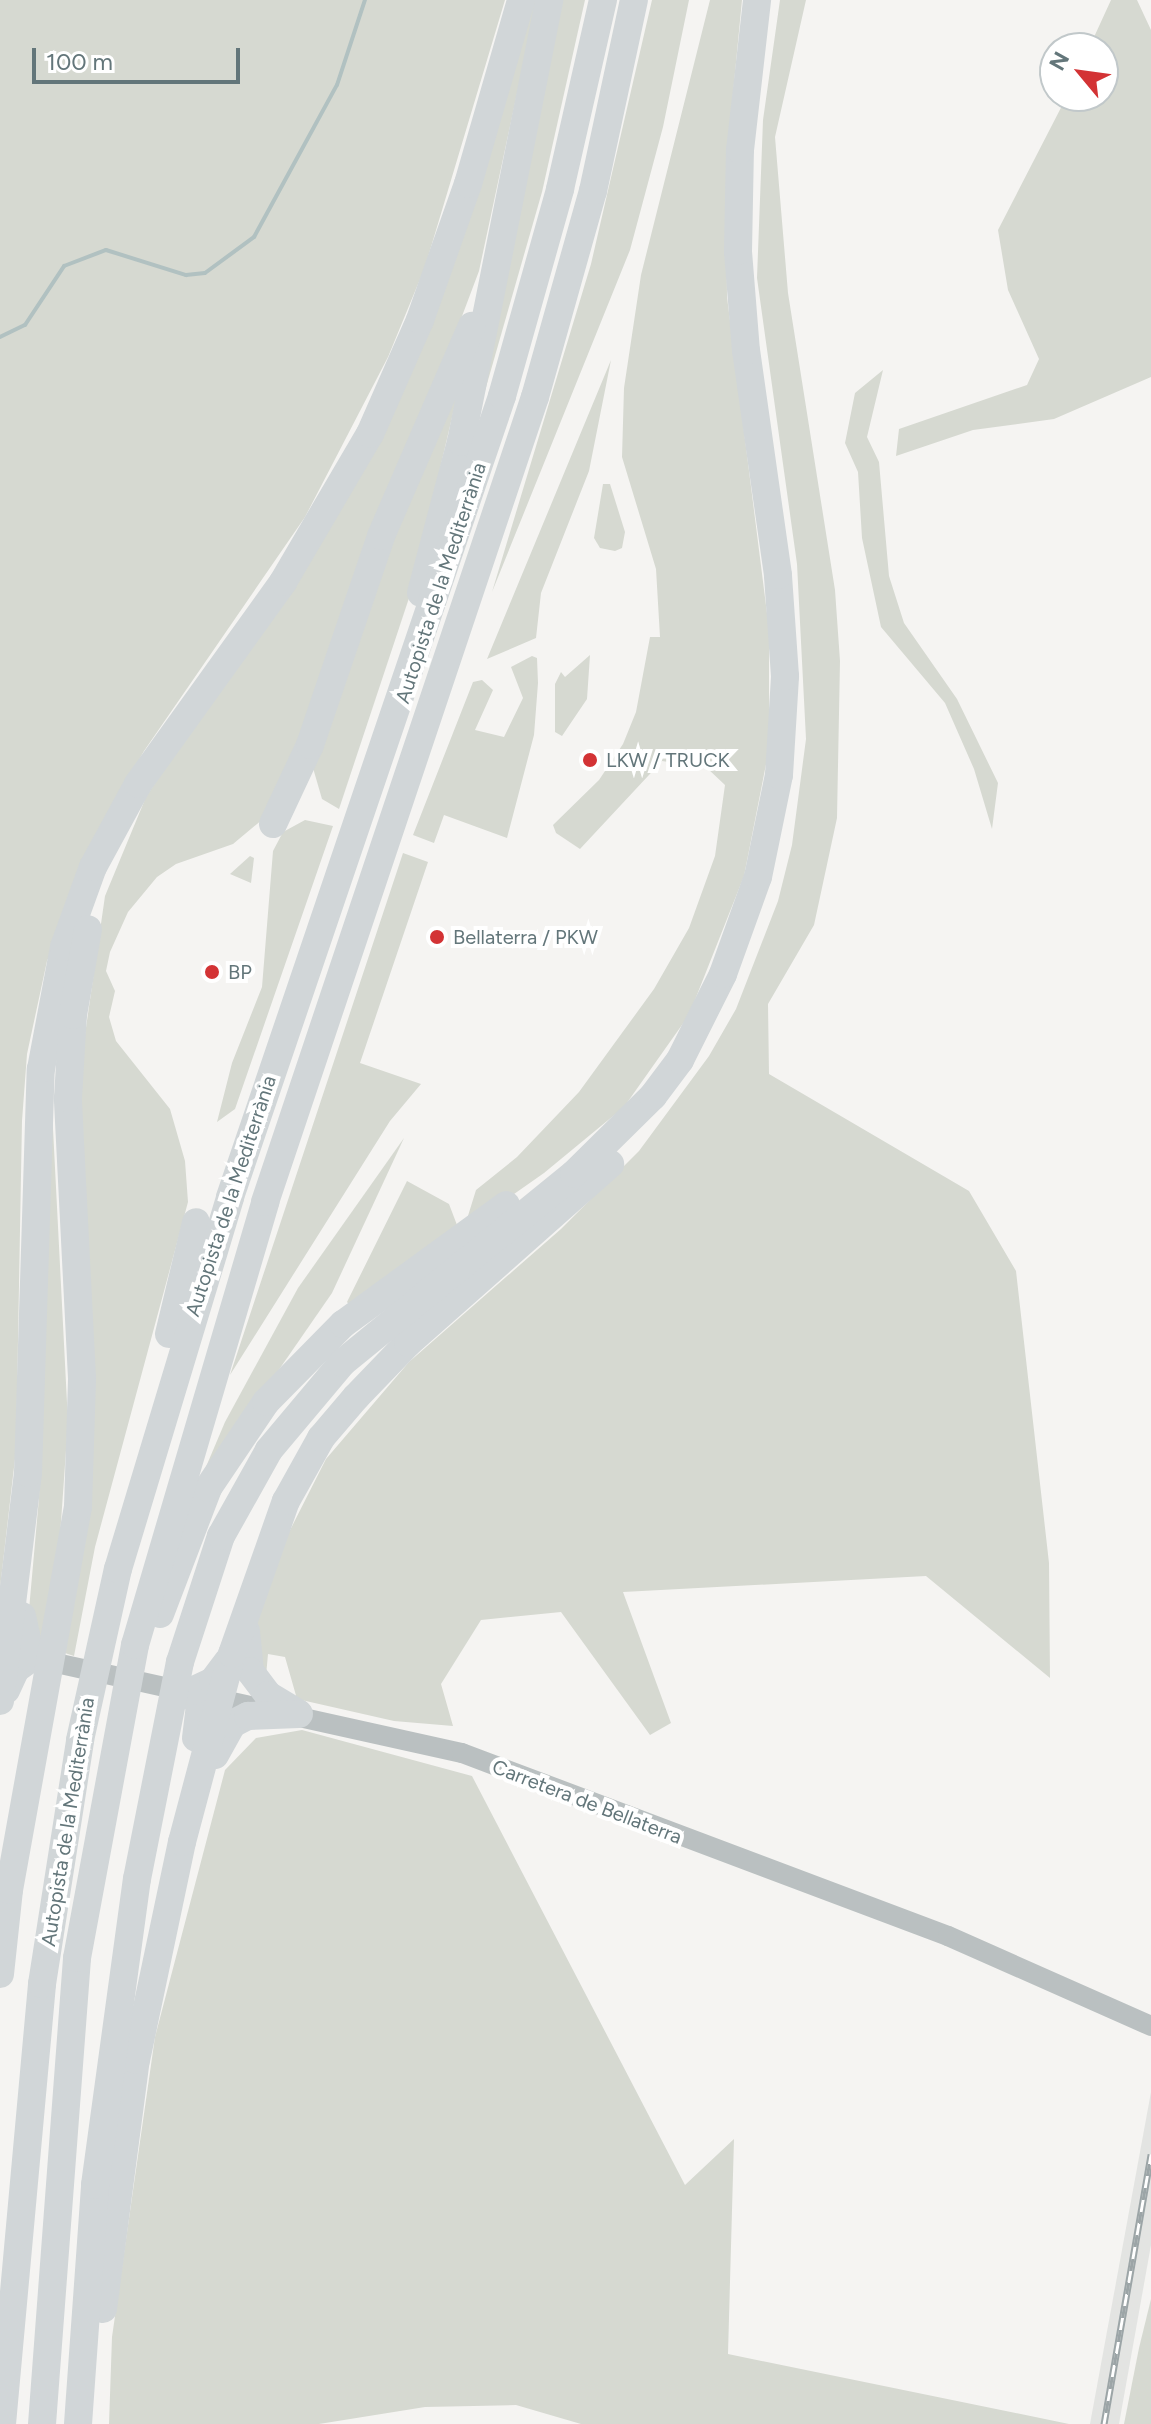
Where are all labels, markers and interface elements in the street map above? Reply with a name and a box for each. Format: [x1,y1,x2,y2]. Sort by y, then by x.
scale bar [36,32,244,82]
north arrow [1039,32,1119,112]
text: 100 m [46,47,113,76]
text: N [1043,47,1075,75]
street label: Autopista de la Mediterrània [391,460,491,706]
place label: LKW / TRUCK [606,748,730,772]
marker: LKW / TRUCK [581,751,599,769]
place label: Bellaterra / PKW [453,925,598,949]
marker: Bellaterra / PKW [428,928,446,946]
place label: BP [228,960,252,984]
marker: BP [203,963,221,981]
street label: Autopista de la Mediterrània [181,1073,281,1319]
street label: Autopista de la Mediterrània [36,1696,100,1948]
street label: Carretera de Bellaterra [489,1755,685,1849]

